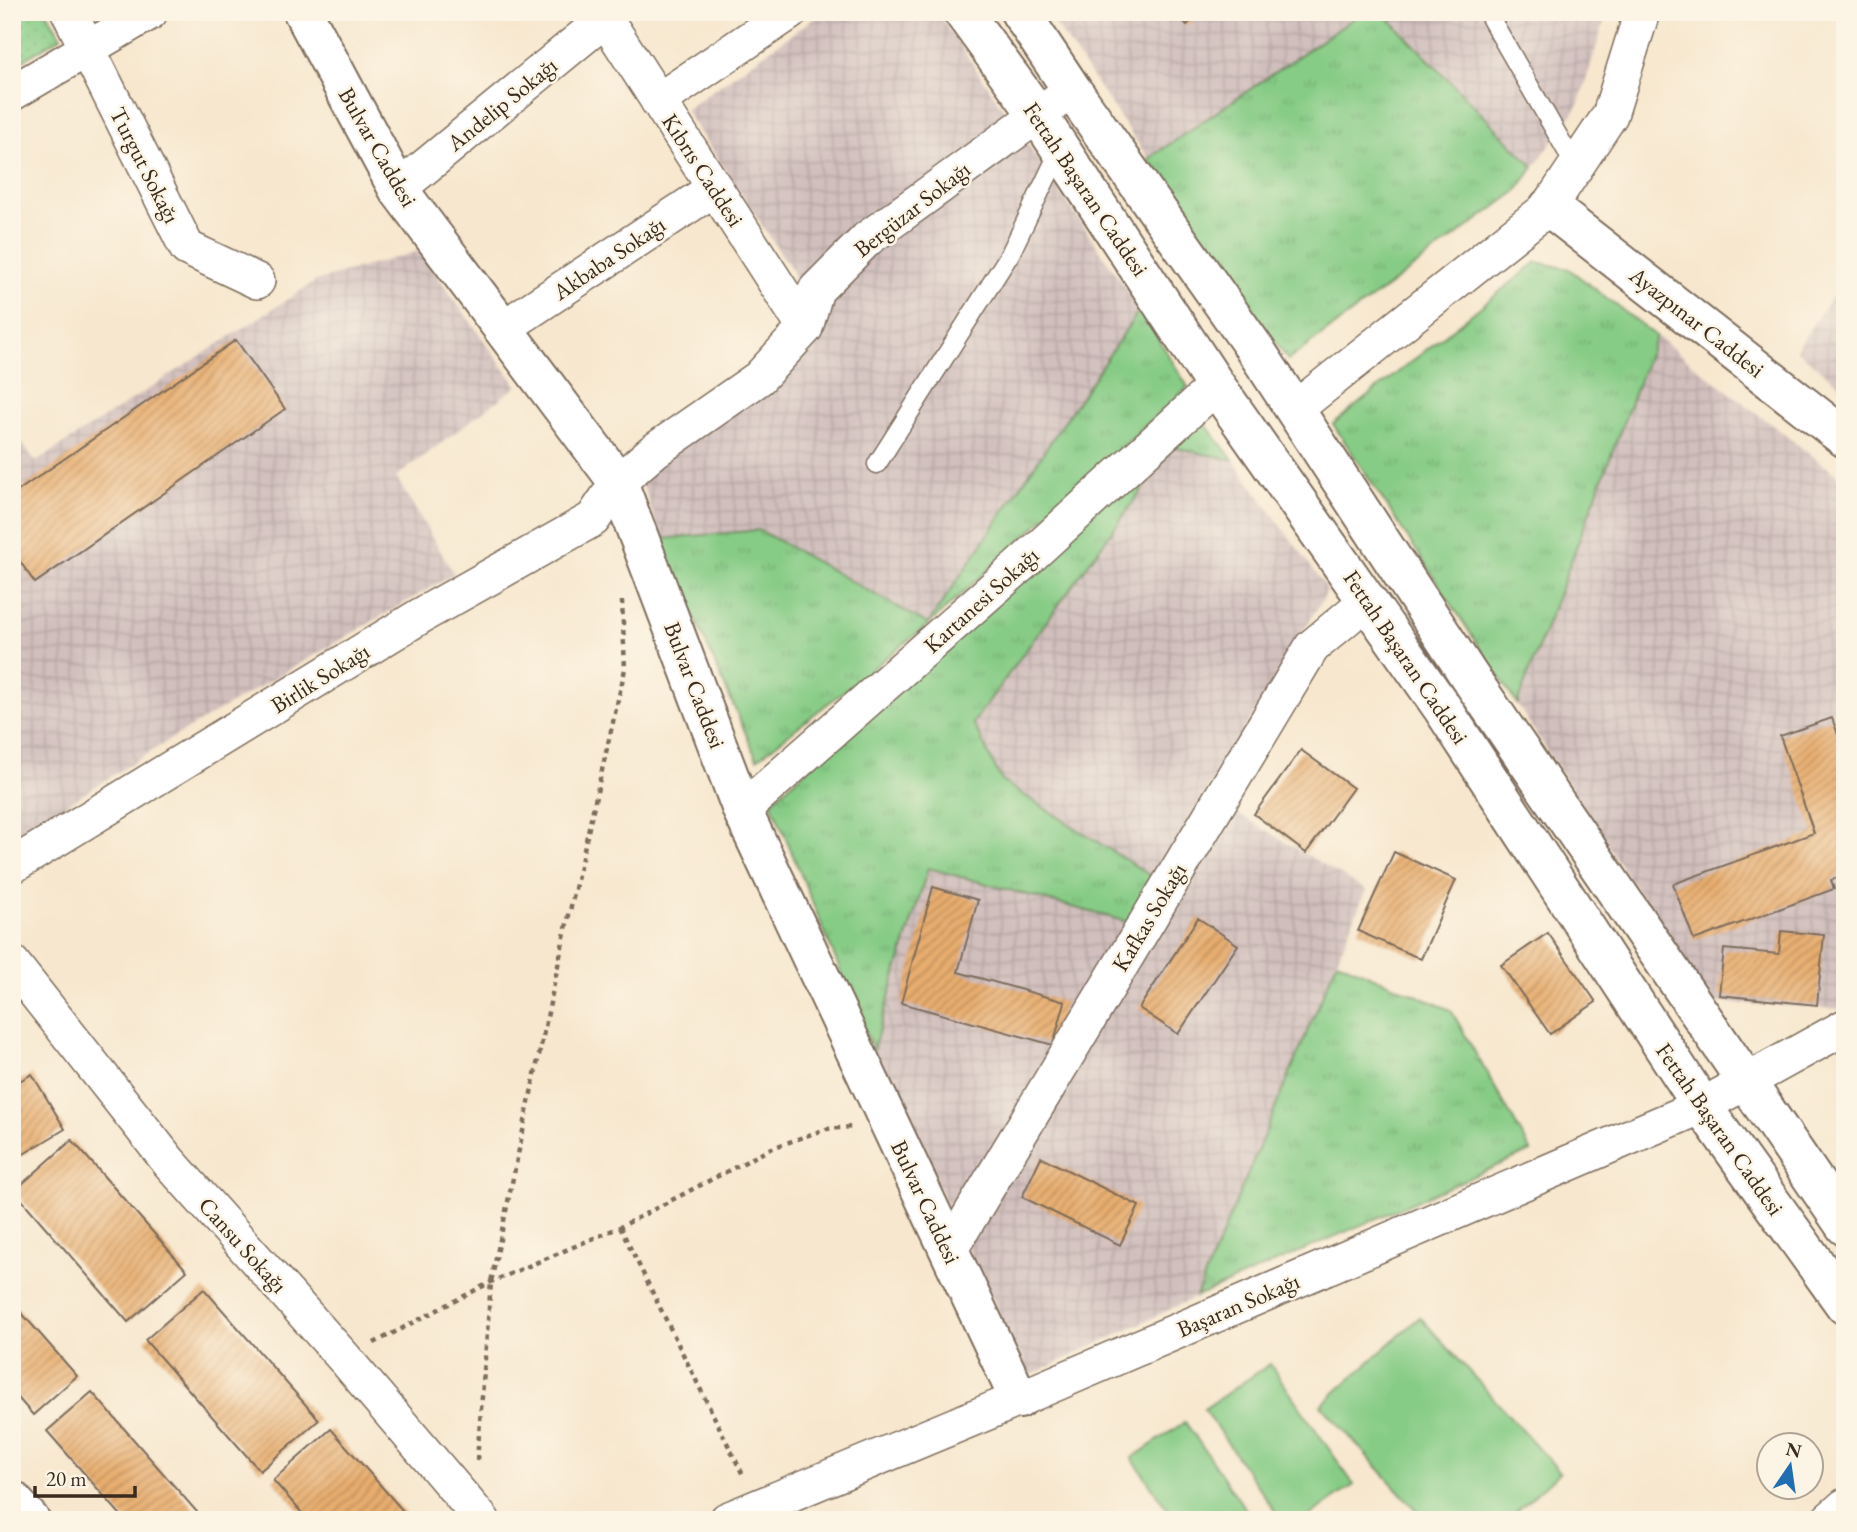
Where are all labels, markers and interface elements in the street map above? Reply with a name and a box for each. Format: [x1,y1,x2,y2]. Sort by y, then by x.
street label: Andelip Sokağı [440,50,564,158]
street label: Bulvar Caddesi [332,82,424,212]
street label: Fettah Başaran Caddesi [1017,96,1156,282]
street label: Turgut Sokağı [103,102,187,228]
street label: Kıbrıs Caddesi [655,108,751,233]
street label: Bergüzar Sokağı [848,154,977,264]
street label: Akbaba Sokağı [546,209,671,307]
street label: Ayazpınar Caddesi [1623,259,1771,384]
street label: Kartanesi Sokağı [917,540,1045,660]
street label: Fettah Başaran Caddesi [1337,564,1476,750]
street label: Bulvar Caddesi [657,617,733,753]
street label: Birlik Sokağı [265,636,375,720]
street label: Kafkas Sokağı [1105,857,1193,977]
street label: Fettah Başaran Caddesi [1649,1037,1791,1221]
street label: Bulvar Caddesi [884,1135,968,1269]
street label: Cansu Sokağı [192,1191,294,1300]
street label: Başaran Sokağı [1172,1266,1304,1344]
north arrow [1756,1430,1826,1500]
text: N [1783,1436,1805,1464]
scale bar [35,1455,135,1499]
text: 20 m [46,1465,87,1492]

